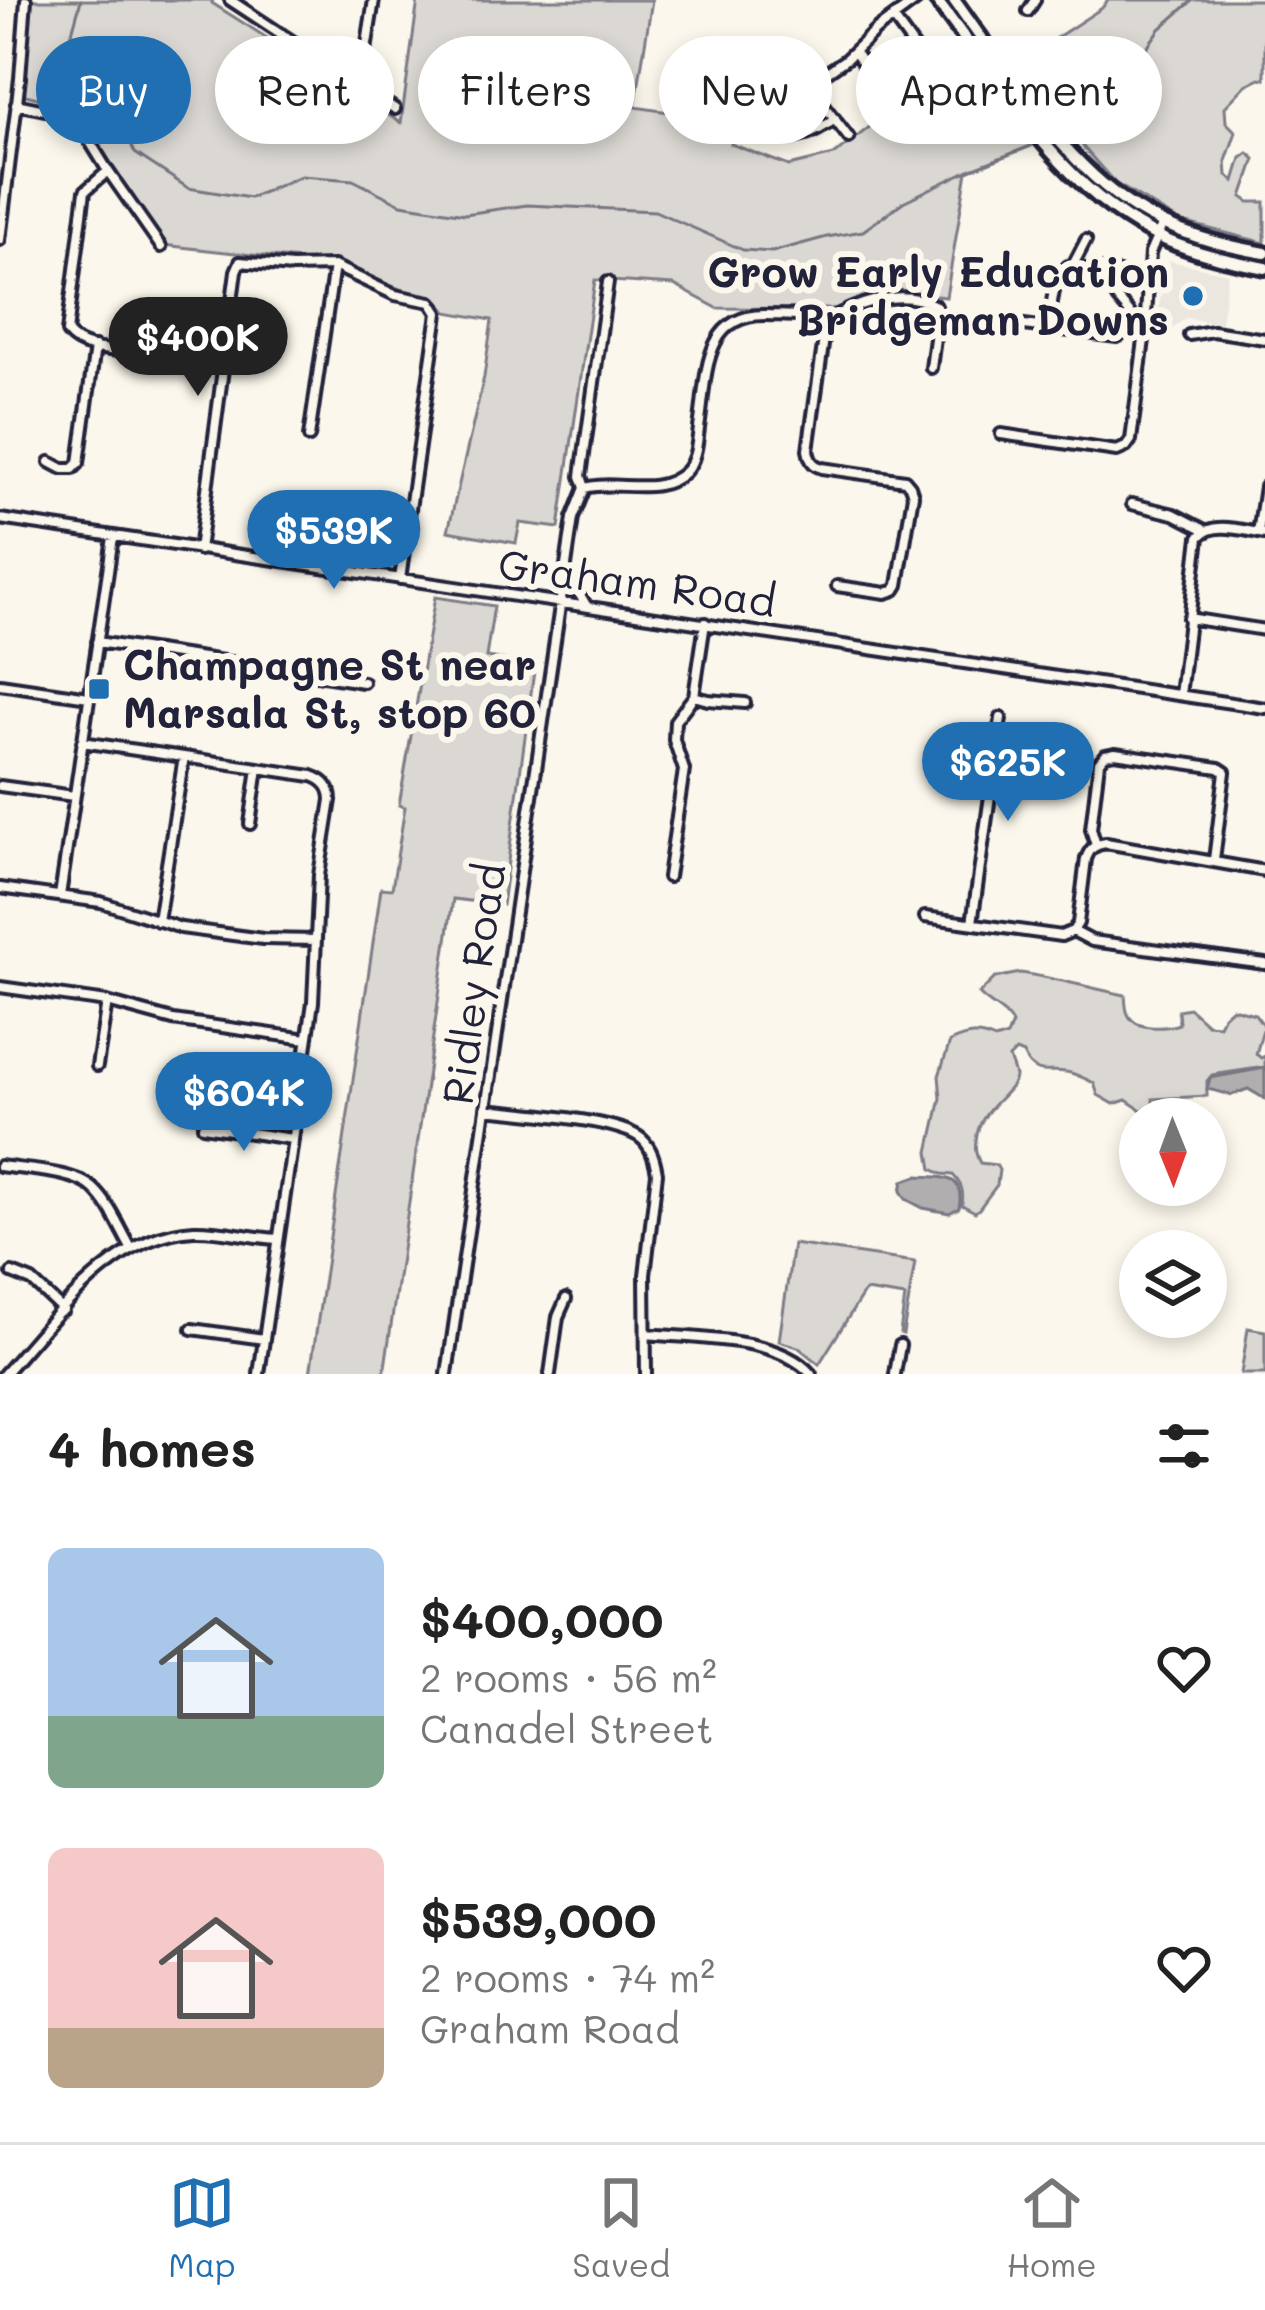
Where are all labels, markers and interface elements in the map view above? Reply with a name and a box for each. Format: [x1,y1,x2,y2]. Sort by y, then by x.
chip: Buy [36,36,191,144]
chip: Rent [215,36,394,144]
chip: Filters [418,36,635,144]
chip: New [659,36,832,144]
chip: Apartment [856,36,1162,144]
place label: Grow Early Education Bridgeman Downs [707,243,1169,346]
marker: Grow Early Education Bridgeman Downs [1180,283,1206,309]
pin: $400K [114,297,282,399]
text: $400K [136,310,260,361]
pin: $539K [250,490,418,592]
text: $539K [274,503,394,554]
street label: Graham Road [495,535,780,628]
place label: Champagne St near Marsala St, stop 60 [123,636,536,739]
marker: Champagne St near Marsala St, stop 60 [86,676,112,702]
pin: $625K [924,722,1092,824]
text: $625K [949,735,1067,786]
street label: Ridley Road [428,860,517,1108]
pin: $604K [160,1052,328,1154]
text: $604K [182,1065,306,1116]
north arrow [1119,1098,1227,1206]
map controls [1119,1098,1227,1338]
button: layers [1119,1230,1227,1338]
text: 4 homes [48,1413,256,1480]
icon: filters [1151,1413,1217,1479]
text: $400,000 [420,1584,663,1651]
icon: home [144,1596,288,1740]
icon: heart [1151,1635,1217,1701]
text: 2 rooms · 56 m² [420,1651,717,1702]
text: Canadel Street [420,1702,713,1753]
text: $539,000 [420,1884,657,1951]
icon: home [144,1896,288,2040]
icon: heart [1151,1935,1217,2001]
text: 2 rooms · 74 m² [420,1951,715,2002]
text: Graham Road [420,2002,680,2053]
tab: Map [168,2170,236,2285]
tab: Saved [572,2170,670,2285]
tab: Home [1007,2170,1097,2285]

